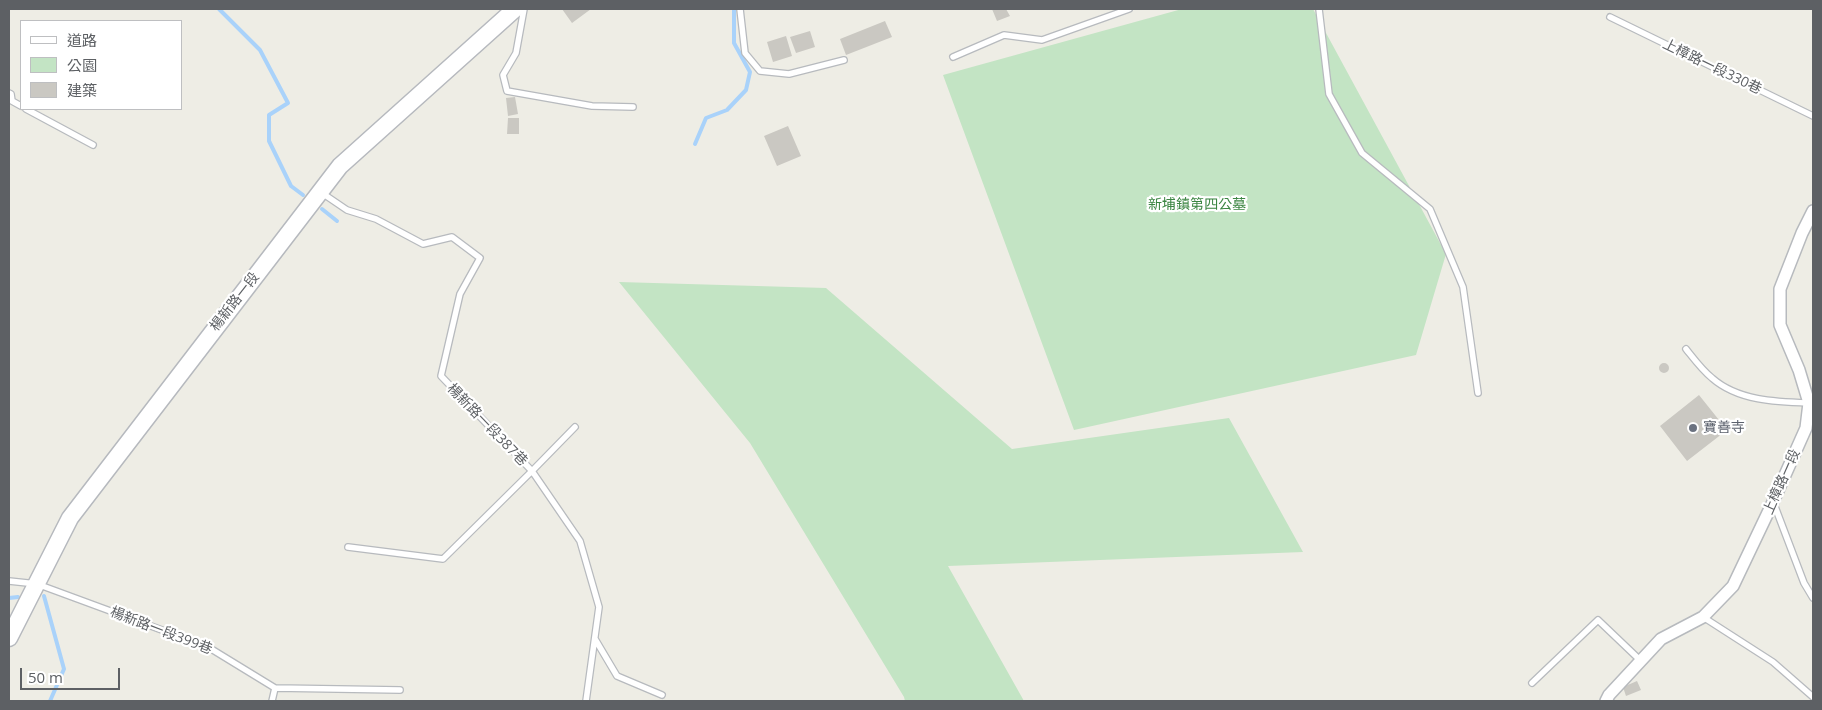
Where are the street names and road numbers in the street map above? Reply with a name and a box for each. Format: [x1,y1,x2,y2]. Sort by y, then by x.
street label: 上樟路一段330巷 [1660,36,1764,98]
street label: 楊新路一段 [207,269,263,335]
street label: 楊新路一段387巷 [443,380,531,470]
street label: 上樟路一段 [1760,447,1804,517]
street label: 楊新路一段399巷 [108,604,214,658]

